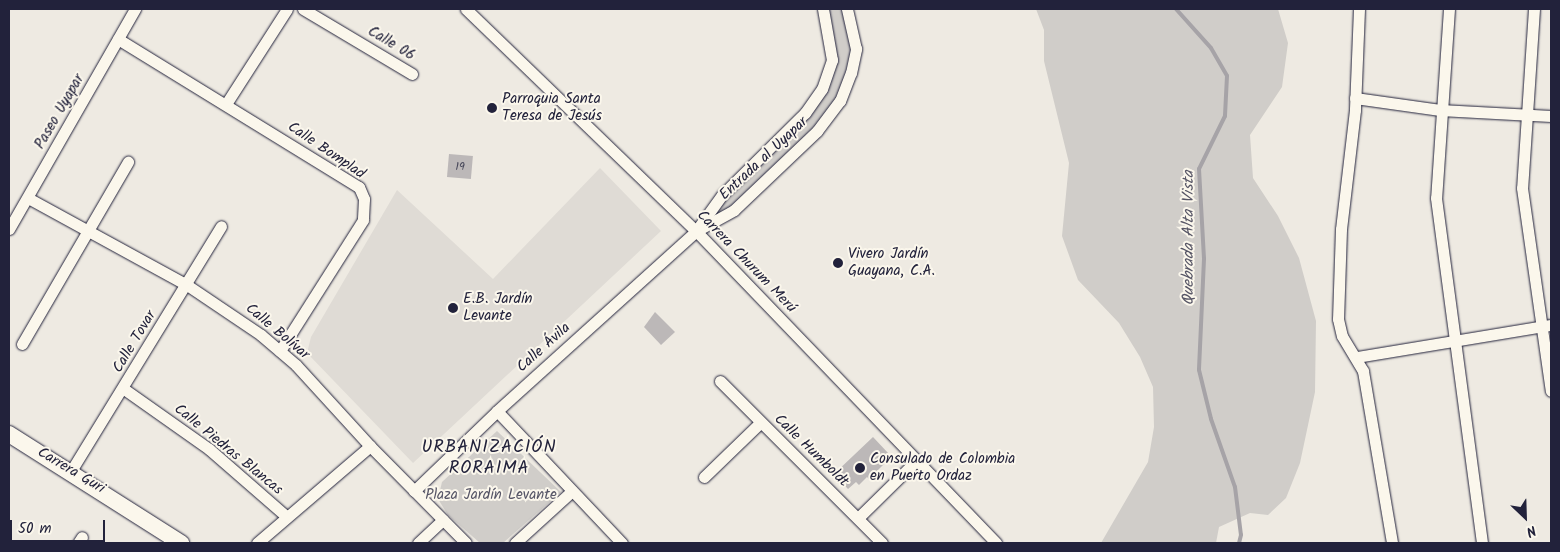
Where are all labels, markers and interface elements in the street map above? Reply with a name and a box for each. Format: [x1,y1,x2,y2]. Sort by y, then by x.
street label: Calle 06 [364,23,418,65]
street label: Paseo Uyapar [31,71,89,153]
place label: Parroquia Santa Teresa de Jesús [502,90,602,125]
marker: Parroquia Santa Teresa de Jesús [486,102,498,114]
street label: Entrada al Uyapar [716,114,812,204]
street label: Calle Bomplad [284,118,368,184]
house number: 19 [455,160,465,174]
water label: Quebrada Alta Vista [1179,171,1199,305]
street label: Carrera Churum Merú [692,207,800,317]
place label: Vivero Jardín Guayana, C.A. [848,245,935,280]
marker: Vivero Jardín Guayana, C.A. [832,257,844,269]
place label: E.B. Jardín Levante [463,290,533,325]
street label: Calle Bolívar [241,300,313,364]
marker: E.B. Jardín Levante [447,302,459,314]
street label: Calle Tovar [109,308,161,376]
street label: Calle Ávila [514,319,574,377]
street label: Calle Piedras Blancas [170,401,286,499]
street label: Calle Humboldt [770,411,852,491]
district label: URBANIZACIÓN RORAIMA [420,438,558,480]
street label: Carrera Guri [34,444,108,498]
place label: Consulado de Colombia en Puerto Ordaz [870,450,1015,485]
marker: Consulado de Colombia en Puerto Ordaz [854,462,866,474]
park label: Plaza Jardín Levante [425,487,557,505]
north arrow [1500,492,1550,542]
scale bar [12,510,108,542]
text: 50 m [18,517,52,541]
text: N [1523,519,1540,543]

